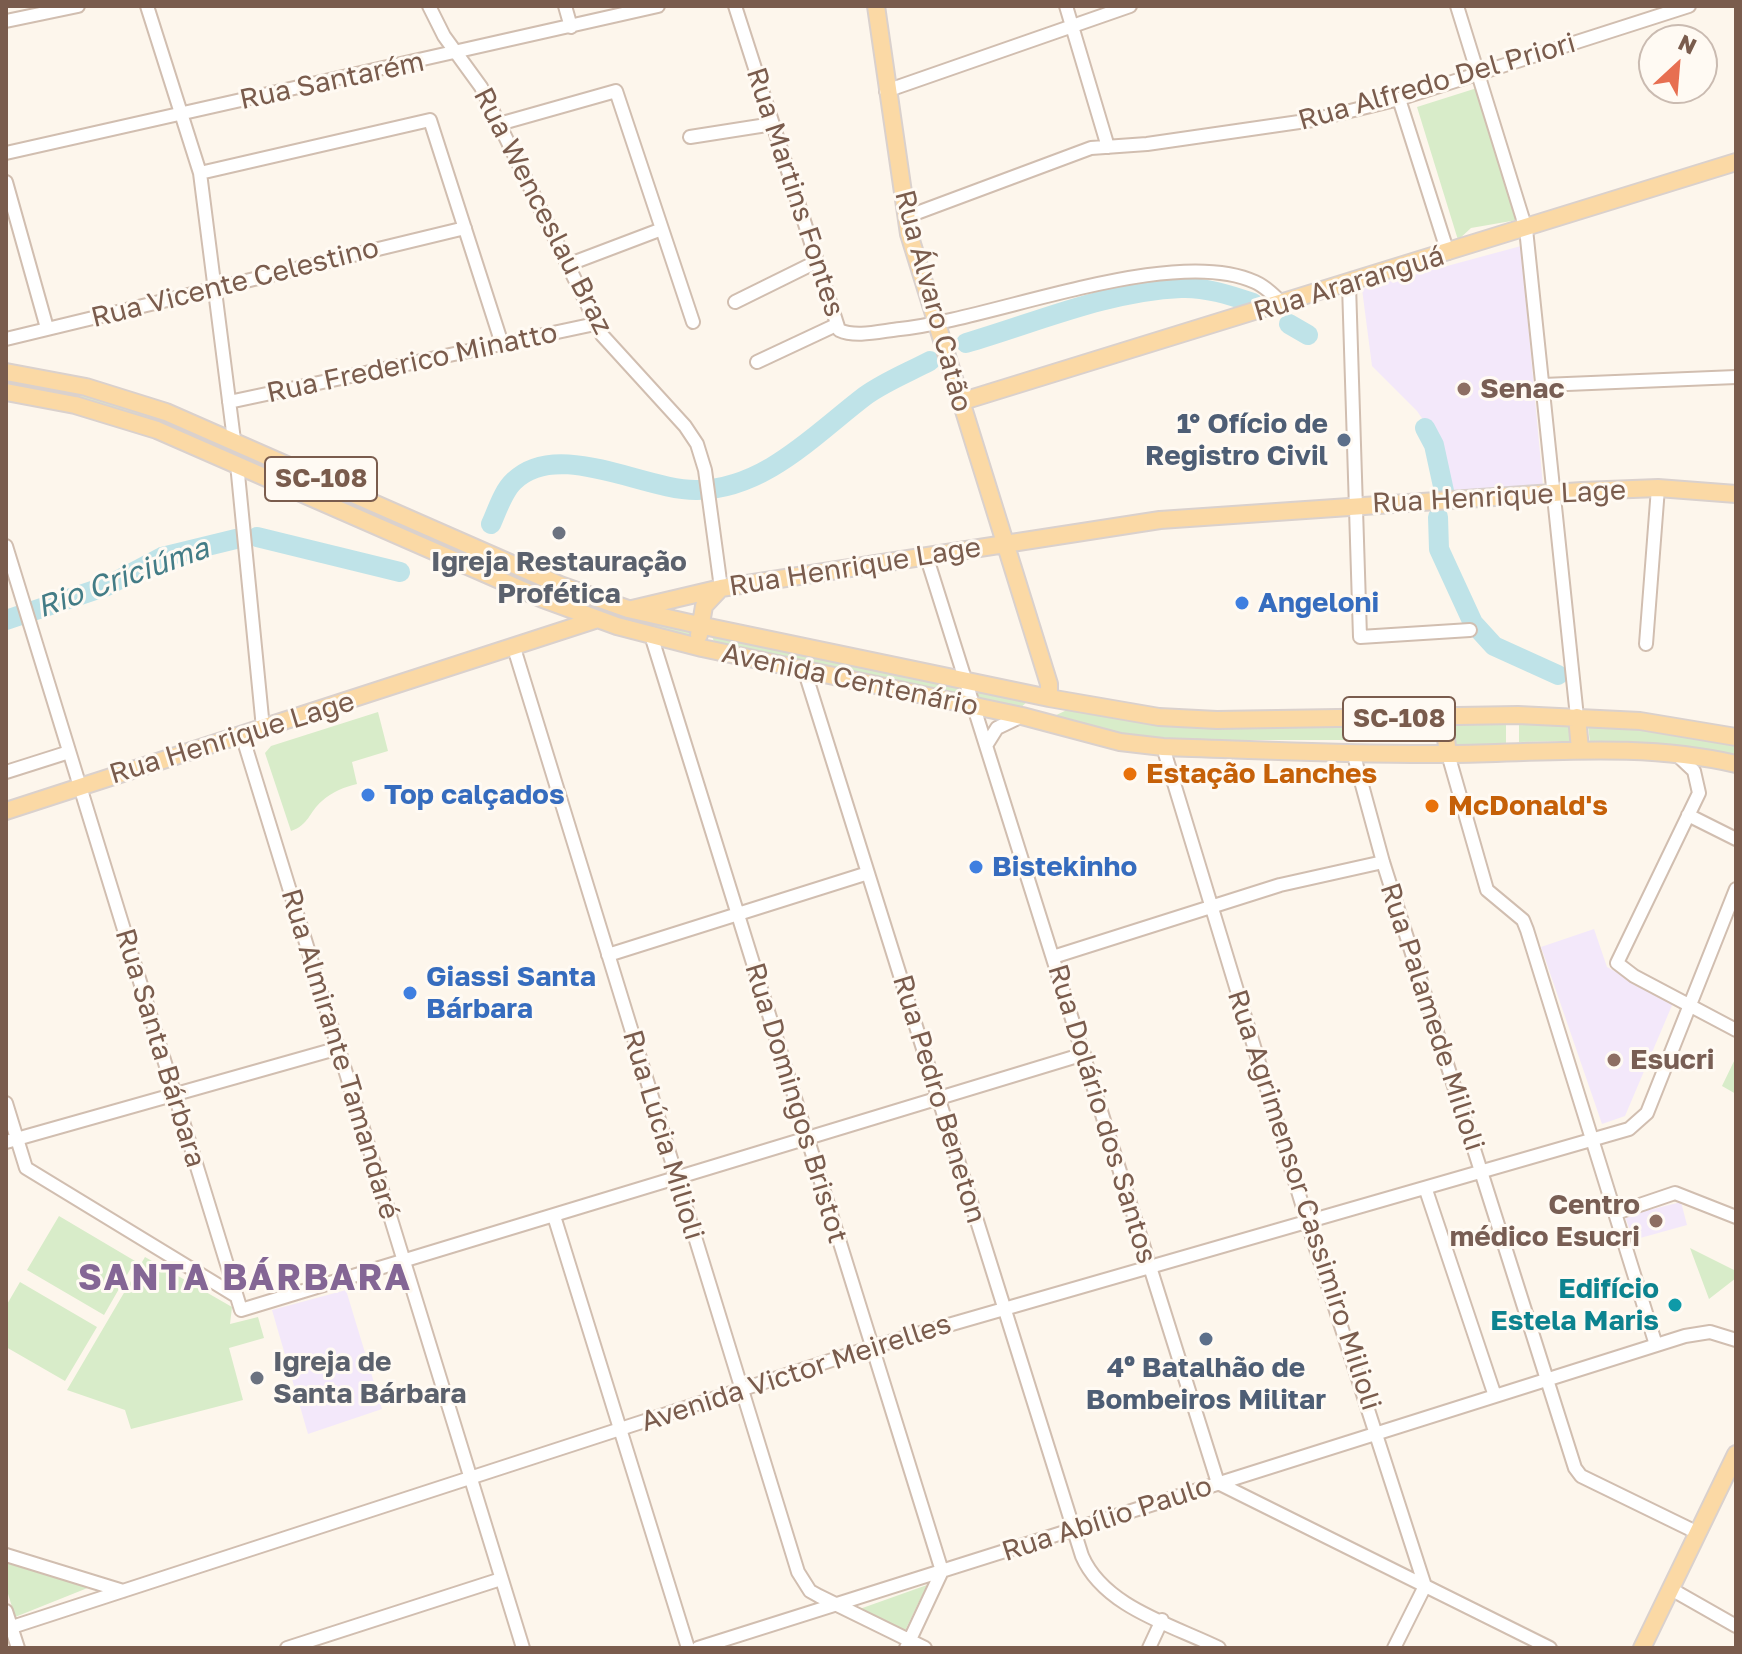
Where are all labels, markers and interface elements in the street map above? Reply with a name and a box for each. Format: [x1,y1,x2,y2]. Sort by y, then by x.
north arrow [1638,24,1718,104]
street label: Rua Alfredo Del Priori [1295,26,1579,138]
text: N [1674,28,1701,60]
street label: Rua Santarém [237,45,427,117]
street label: Rua Martins Fontes [739,63,851,321]
street label: Rua Wenceslau Braz [466,82,620,340]
street label: Rua Álvaro Catão [887,186,979,416]
street label: Rua Vicente Celestino [88,231,382,335]
street label: Rua Araranguá [1250,239,1448,329]
street label: Rua Frederico Minatto [264,316,560,410]
place label: Senac [1480,372,1565,406]
marker: Senac [1455,380,1473,398]
place label: 1° Ofício de Registro Civil [1145,407,1328,473]
marker: 1° Ofício de Registro Civil [1335,431,1353,449]
road number: SC-108 [265,457,377,501]
street label: Rua Henrique Lage [1371,474,1627,520]
marker: Igreja Restauração Profética [550,524,568,542]
water label: Rio Criciúma [32,530,214,626]
street label: Rua Henrique Lage [727,531,983,603]
place label: Igreja Restauração Profética [431,545,687,611]
place label: Angeloni [1258,586,1379,620]
marker: Angeloni [1233,594,1251,612]
street label: Avenida Centenário [719,636,981,724]
street label: Rua Henrique Lage [105,685,359,791]
road number: SC-108 [1343,697,1455,741]
place label: Estação Lanches [1146,757,1377,791]
marker: Estação Lanches [1121,765,1139,783]
place label: Top calçados [384,778,565,812]
marker: Top calçados [359,786,377,804]
place label: McDonald's [1448,789,1608,823]
marker: McDonald's [1423,797,1441,815]
place label: Bistekinho [992,850,1137,884]
marker: Bistekinho [967,858,985,876]
street label: Rua Palamede Milioli [1373,879,1491,1155]
street label: Rua Almirante Tamandaré [274,885,406,1223]
street label: Rua Santa Bárbara [108,925,212,1171]
street label: Rua Domingos Bristot [737,959,855,1247]
place label: Giassi Santa Bárbara [426,960,596,1026]
street label: Rua Dolário dos Santos [1040,960,1164,1268]
street label: Rua Pedro Beneton [885,971,993,1227]
marker: Giassi Santa Bárbara [401,984,419,1002]
street label: Rua Agrimensor Cassimiro Milioli [1220,985,1388,1415]
street label: Rua Lúcia Milioli [615,1026,711,1244]
place label: Esucri [1630,1043,1715,1077]
marker: Esucri [1605,1051,1623,1069]
place label: Centro médico Esucri [1450,1188,1640,1254]
marker: Centro médico Esucri [1647,1212,1665,1230]
district label: SANTA BÁRBARA [78,1257,412,1301]
place label: Edifício Estela Maris [1490,1272,1659,1338]
marker: Edifício Estela Maris [1666,1296,1684,1314]
street label: Avenida Victor Meirelles [637,1307,955,1439]
marker: 4º Batalhão de Bombeiros Militar [1197,1330,1215,1348]
place label: Igreja de Santa Bárbara [273,1345,466,1411]
place label: 4º Batalhão de Bombeiros Militar [1086,1351,1326,1417]
marker: Igreja de Santa Bárbara [248,1369,266,1387]
street label: Rua Abílio Paulo [998,1469,1216,1569]

